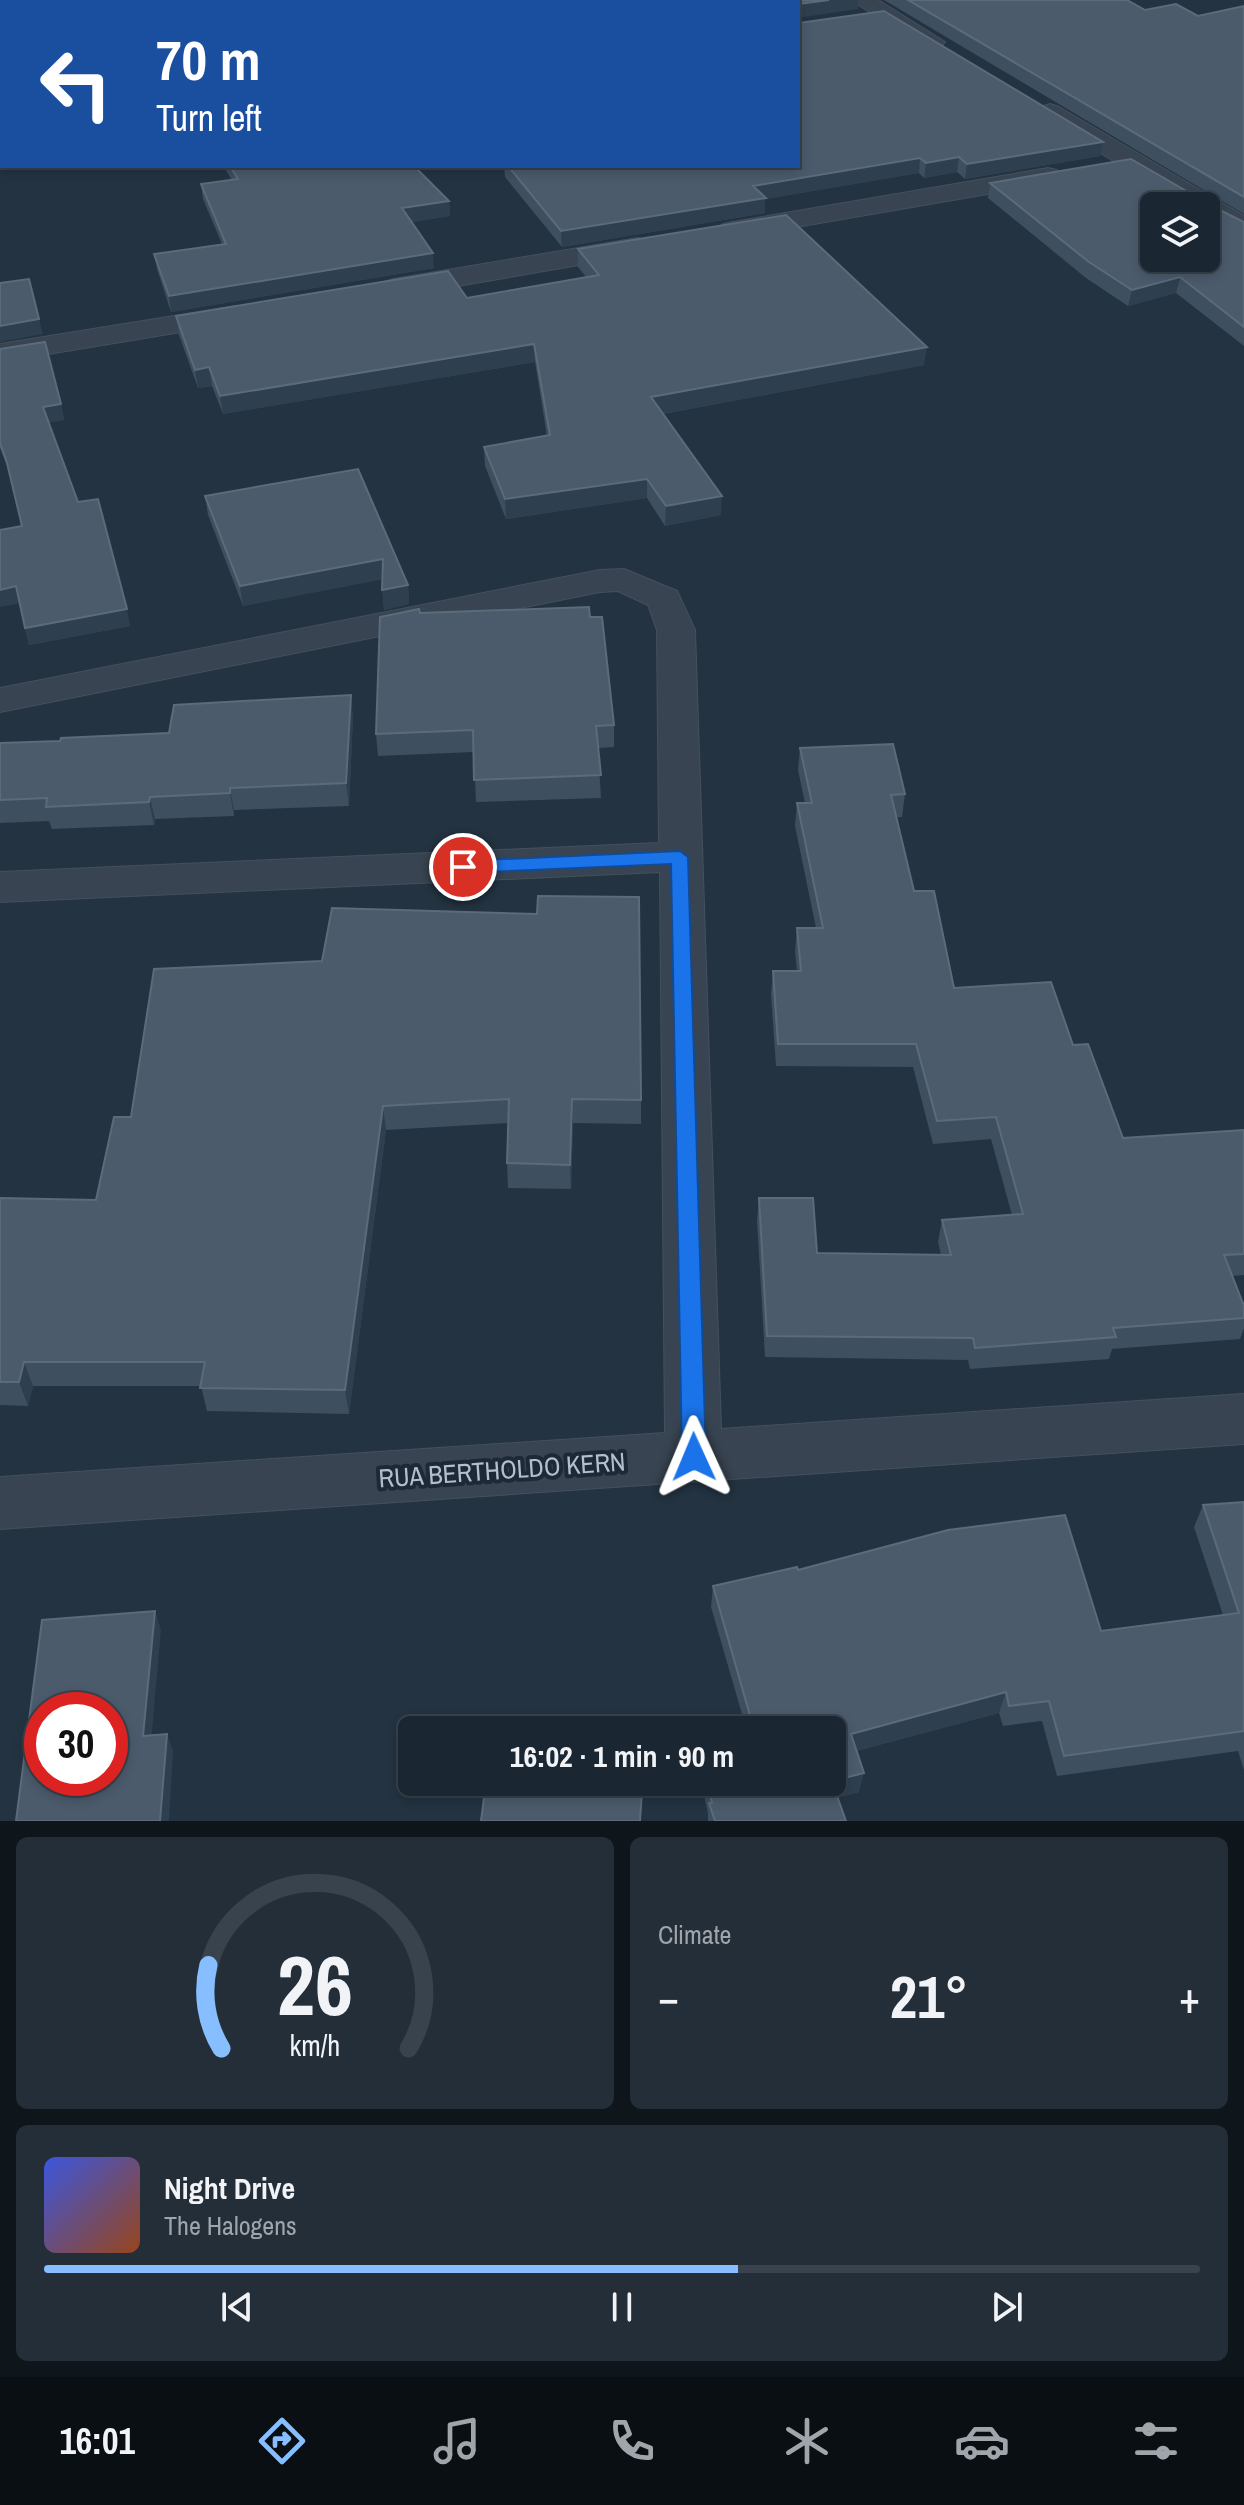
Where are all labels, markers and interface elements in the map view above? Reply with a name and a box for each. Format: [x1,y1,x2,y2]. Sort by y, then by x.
text: 70 m [156,22,261,97]
icon: left [24,32,128,136]
text: Turn left [156,94,262,142]
map controls [1140,192,1220,272]
button: layers [1140,192,1220,272]
pin [429,833,497,901]
icon: arrive [441,845,485,889]
position arrow [652,1415,736,1499]
street label: RUA BERTHOLDO KERN [377,1443,627,1496]
speed limit sign: 30 [24,1692,128,1796]
text: 16:02 · 1 min · 90 m [510,1736,734,1776]
text: Climate [658,1917,731,1952]
text: 26 [277,1929,353,2041]
text: 21° [890,1956,968,2037]
text: − [658,1967,679,2027]
text: + [1179,1967,1200,2027]
text: km/h [290,2026,340,2065]
text: Night Drive [164,2168,295,2208]
text: The Halogens [164,2208,297,2243]
icon: previous [215,2285,259,2329]
icon: pause [600,2285,644,2329]
icon: next [985,2285,1029,2329]
icon: directions [254,2413,310,2469]
icon: music [429,2413,485,2469]
icon: phone [604,2413,660,2469]
icon: climate [779,2413,835,2469]
icon: car [954,2413,1010,2469]
icon: filters [1128,2413,1184,2469]
text: 16:01 [59,2417,135,2465]

